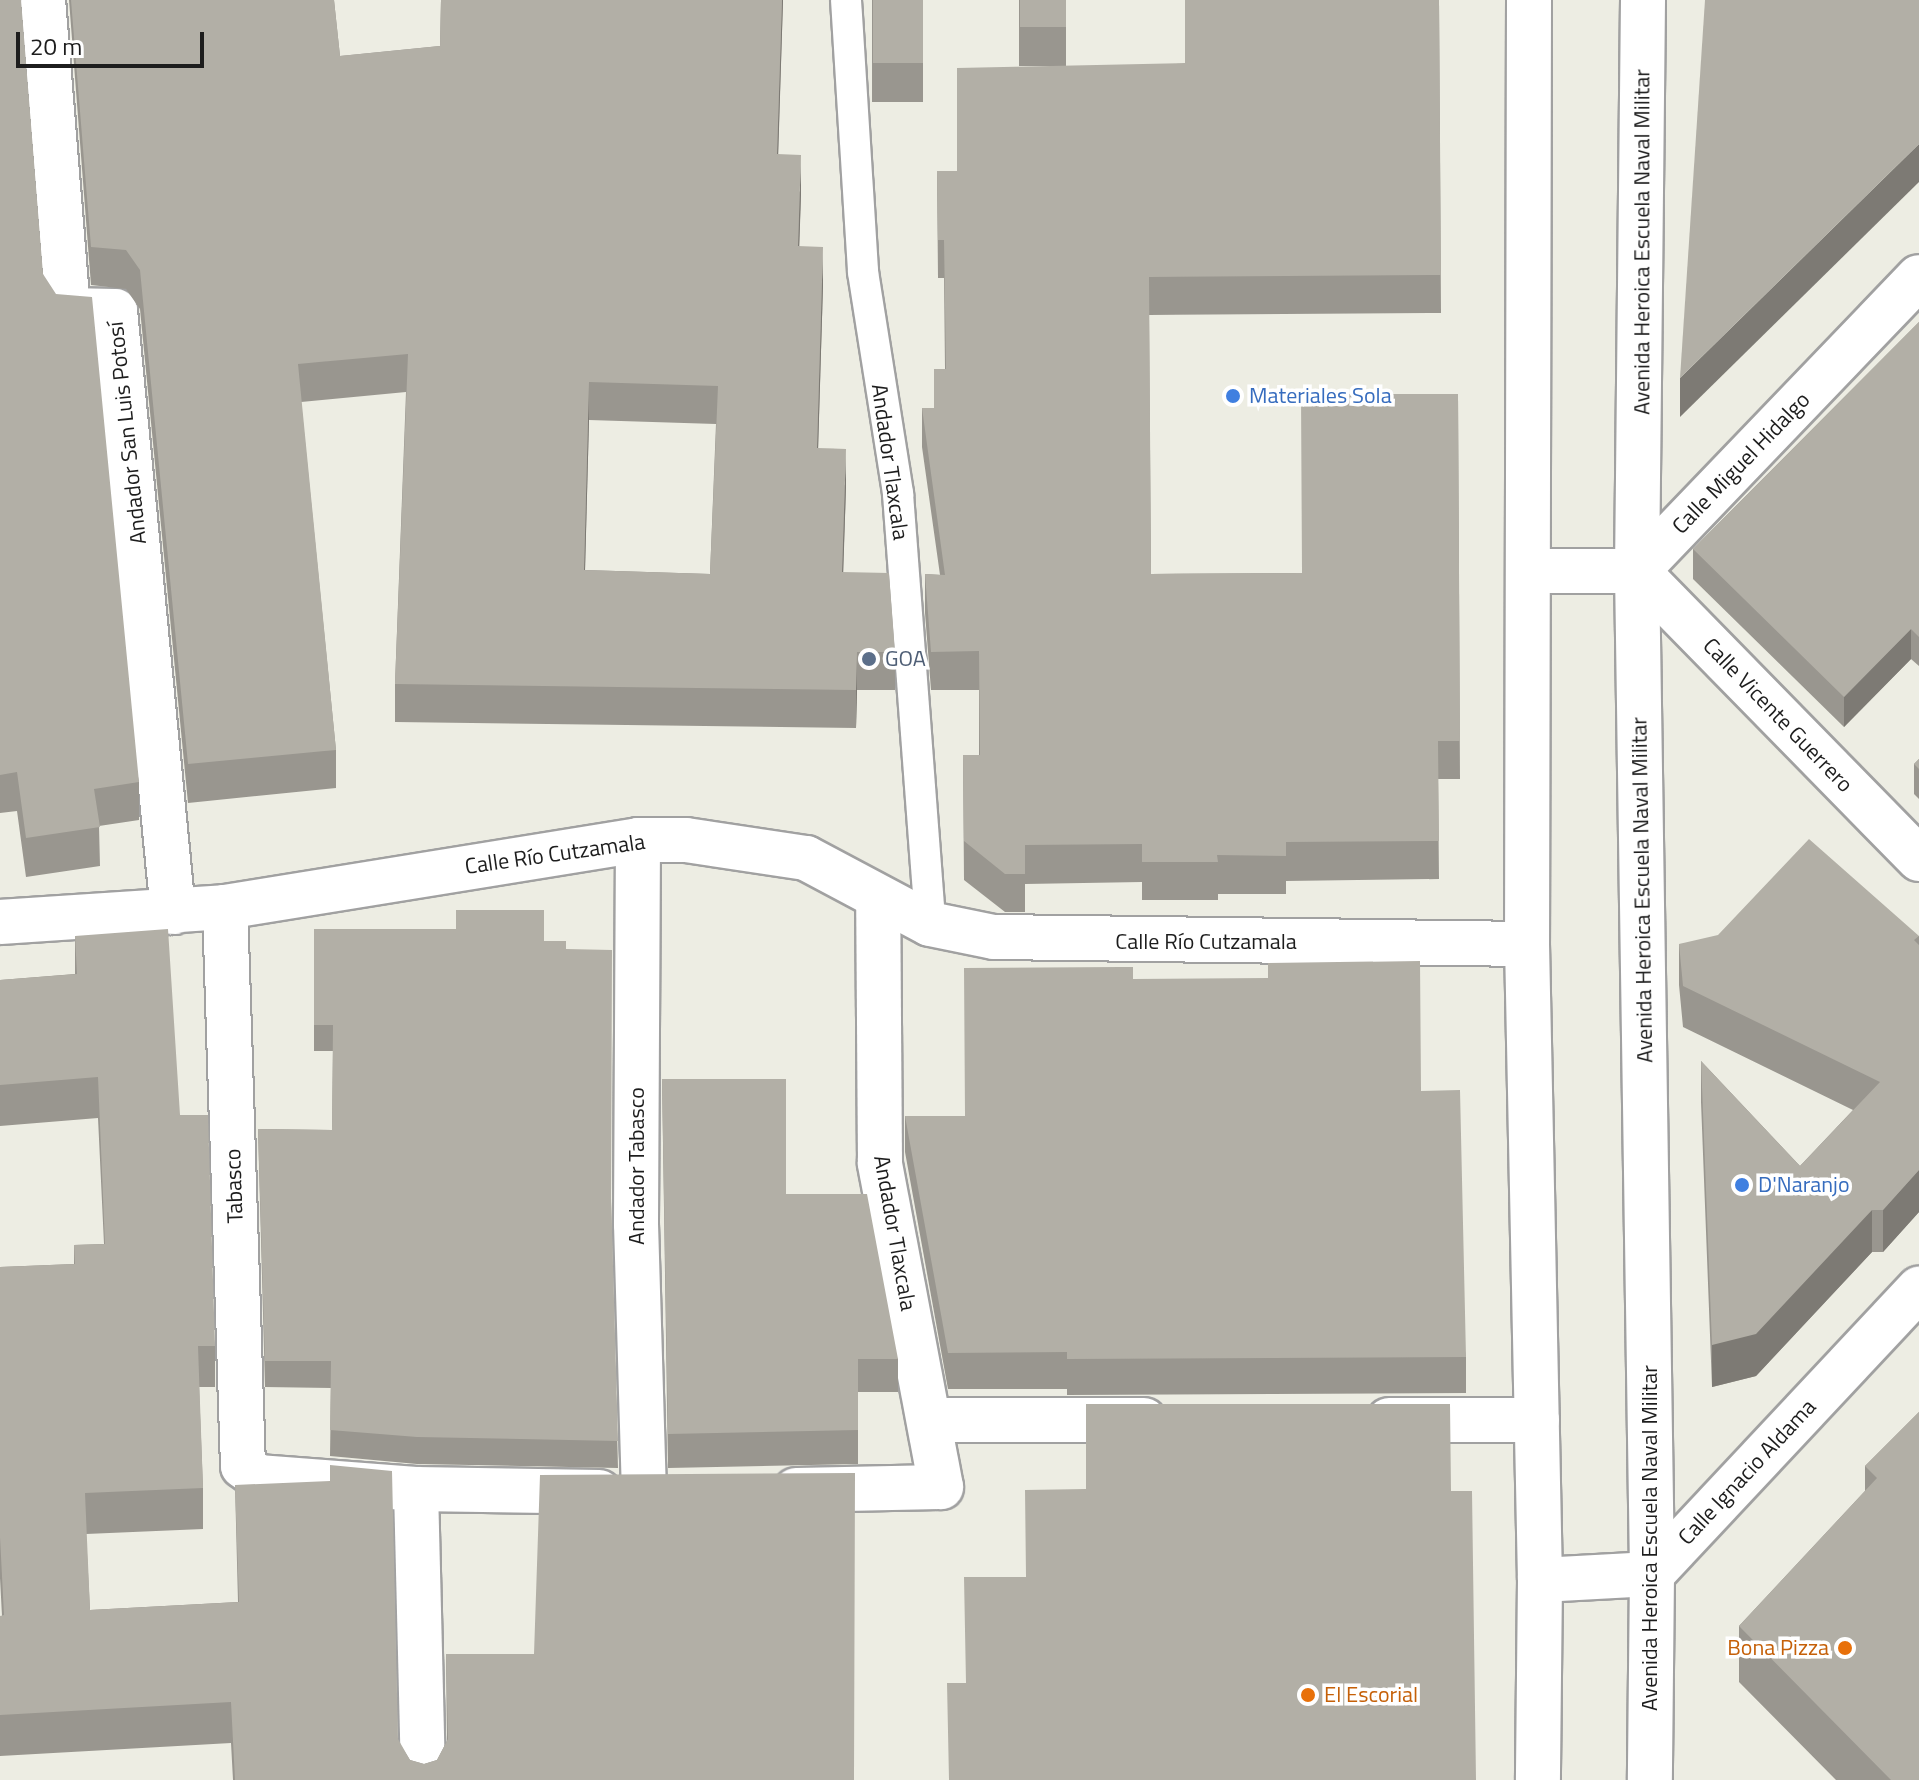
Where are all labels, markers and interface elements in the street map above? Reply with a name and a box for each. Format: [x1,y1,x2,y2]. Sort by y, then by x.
scale bar [20,16,208,66]
text: 20 m [30,28,82,64]
street label: Avenida Heroica Escuela Naval Militar [1629,69,1655,415]
street label: Andador San Luis Potosí [102,320,152,546]
street label: Andador Tlaxcala [866,382,914,542]
place label: Materiales Sola [1249,383,1392,409]
marker: Materiales Sola [1224,387,1242,405]
street label: Calle Miguel Hidalgo [1667,387,1815,539]
street label: Calle Vicente Guerrero [1698,632,1858,798]
place label: GOA [885,646,926,672]
marker: GOA [860,650,878,668]
street label: Avenida Heroica Escuela Naval Militar [1626,717,1658,1063]
street label: Calle Río Cutzamala [463,828,647,880]
street label: Calle Río Cutzamala [1115,929,1297,955]
street label: Andador Tabasco [624,1087,650,1245]
street label: Tabasco [220,1148,248,1224]
street label: Andador Tlaxcala [868,1153,922,1313]
place label: D'Naranjo [1758,1172,1850,1198]
marker: D'Naranjo [1733,1176,1751,1194]
street label: Avenida Heroica Escuela Naval Militar [1637,1365,1663,1711]
street label: Calle Ignacio Aldama [1673,1394,1821,1550]
place label: Bona Pizza [1727,1635,1829,1661]
marker: Bona Pizza [1836,1639,1854,1657]
place label: El Escorial [1324,1682,1418,1708]
marker: El Escorial [1299,1686,1317,1704]

